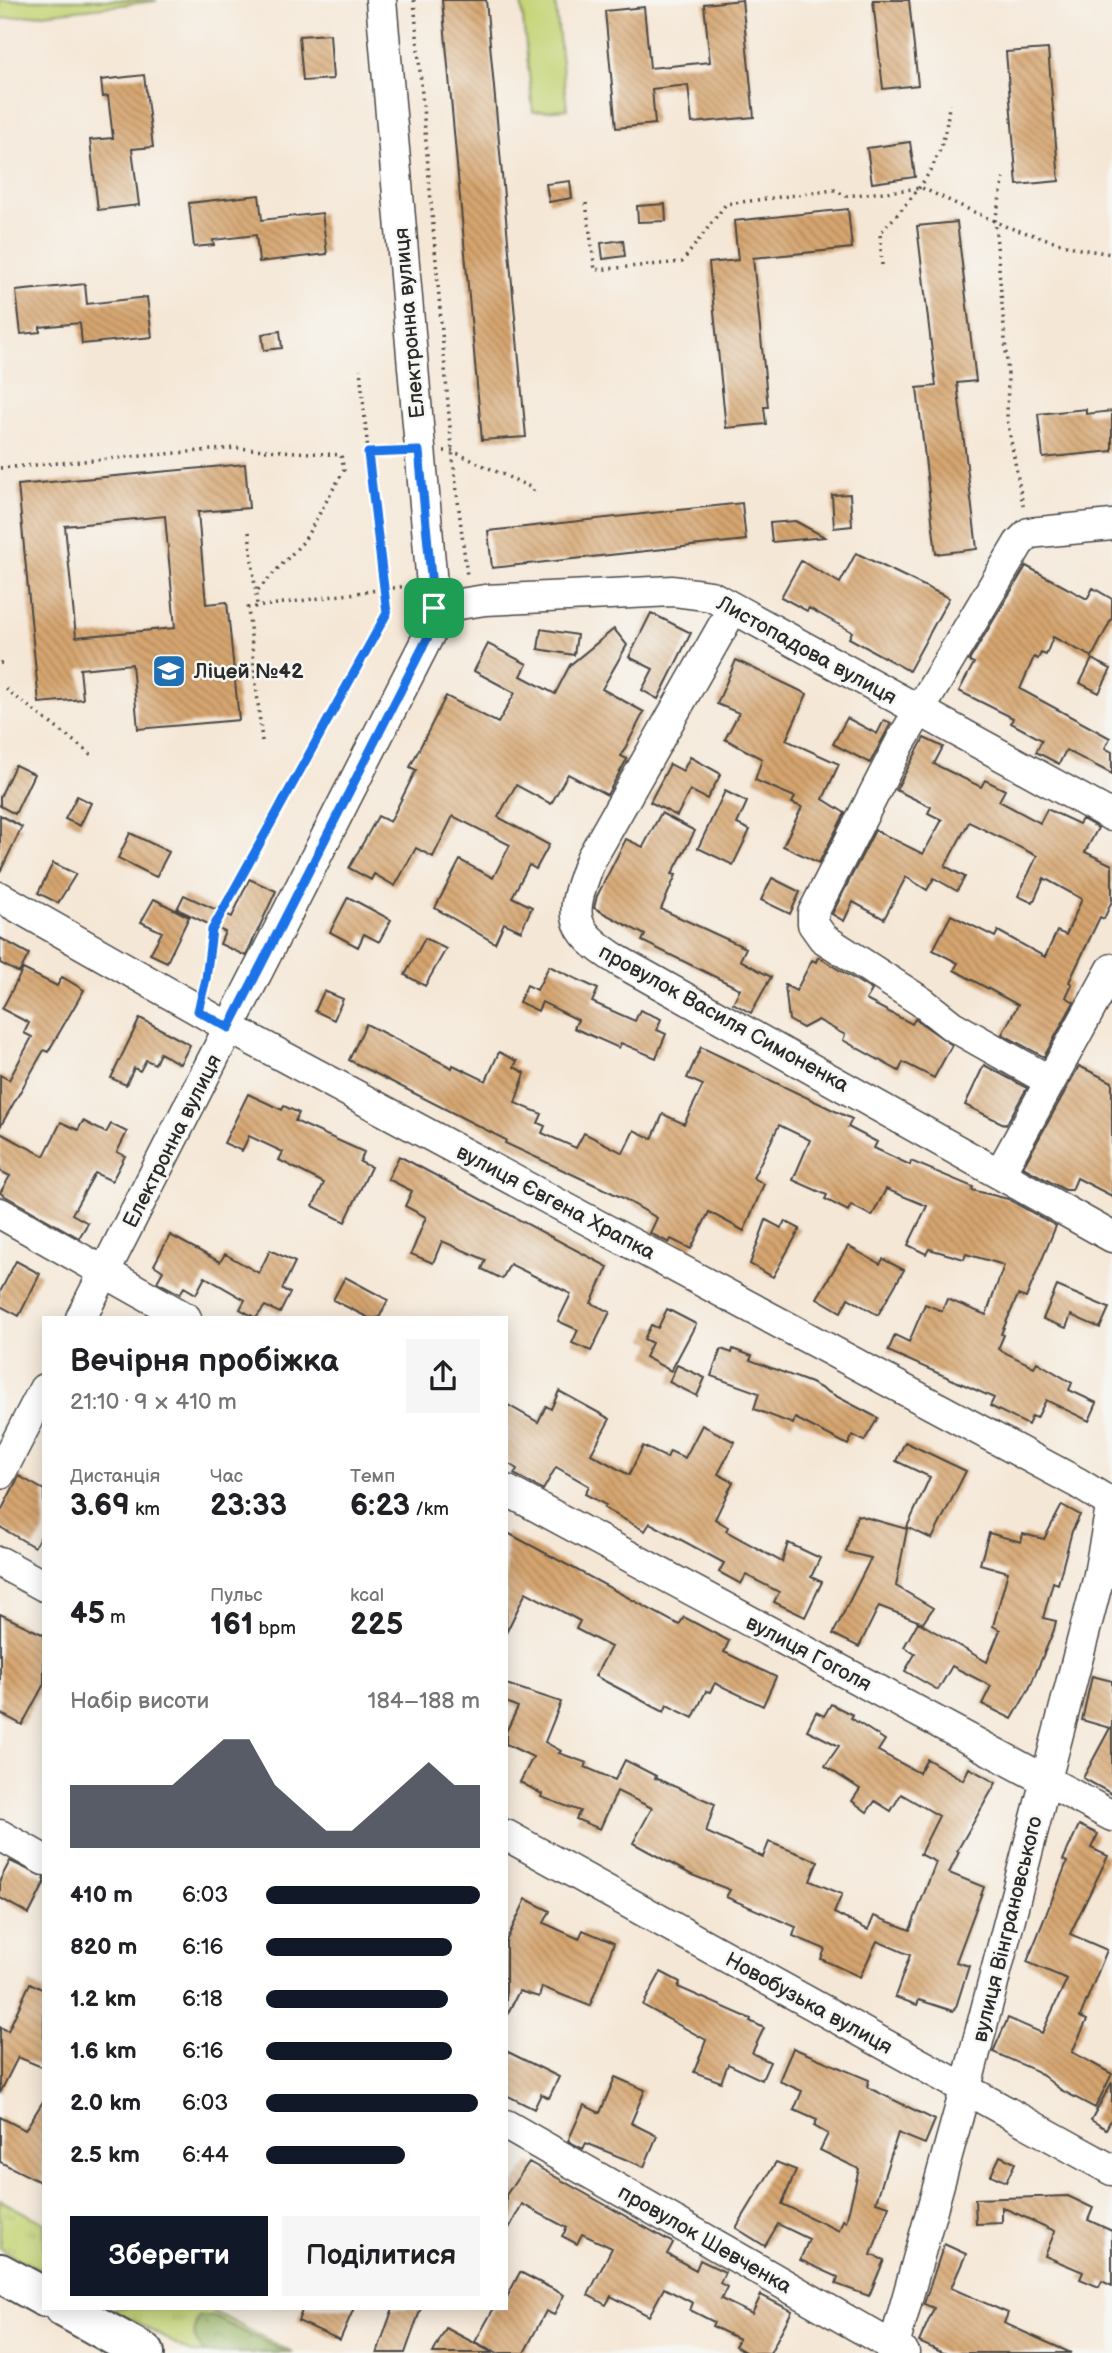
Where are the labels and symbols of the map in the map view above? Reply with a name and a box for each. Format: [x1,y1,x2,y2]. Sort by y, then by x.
street label: Електронна вулиця [389,227,430,419]
pin [404,578,464,638]
street label: Листопадова вулиця [712,590,901,710]
school or university icon: Ліцей №42 [150,652,188,690]
place label: Ліцей №42 [193,659,304,684]
street label: провулок Василя Симоненка [594,939,854,1098]
street label: Електронна вулиця [118,1050,227,1232]
street label: вулиця Євгена Храпка [452,1139,660,1266]
street label: вулиця Гоголя [742,1610,876,1697]
street label: вулиця Вінграновського [967,1814,1048,2045]
street label: Новобузька вулиця [721,1947,897,2060]
street label: провулок Шевченка [614,2180,796,2300]

